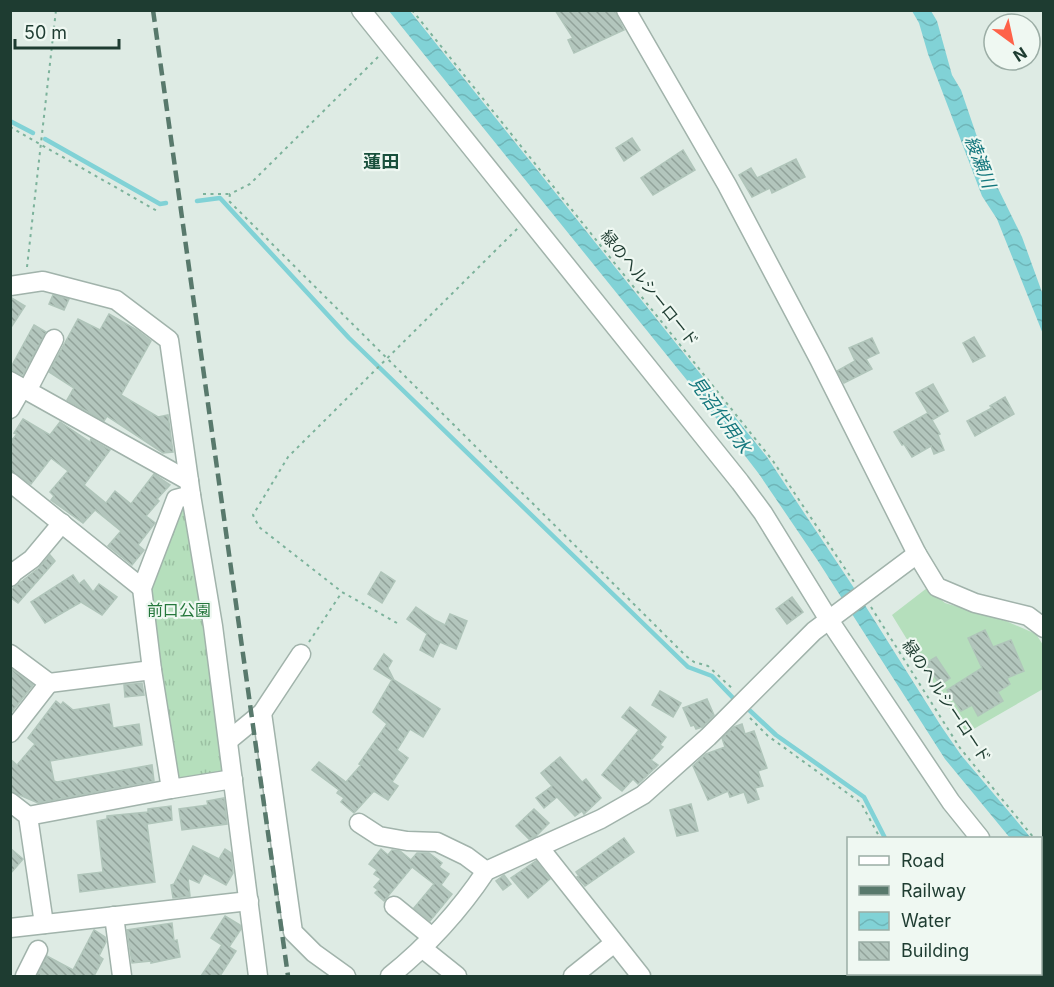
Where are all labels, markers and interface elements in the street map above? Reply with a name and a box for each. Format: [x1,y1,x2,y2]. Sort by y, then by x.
scale bar [15,12,118,50]
north arrow [982,12,1042,72]
text: 50 m [24,22,67,43]
text: N [1010,43,1031,66]
water label: 綾瀬川 [961,133,1001,193]
district label: 蓮田 [363,151,399,172]
street label: 緑のヘルシーロード [597,226,703,350]
water label: 見沼代用水 [685,372,757,459]
park label: 前口公園 [147,600,211,620]
street label: 緑のヘルシーロード [898,636,996,766]
legend [847,837,1042,975]
text: Road [901,850,944,871]
text: Railway [901,880,966,901]
text: Water [901,910,951,931]
text: Building [901,940,969,961]

